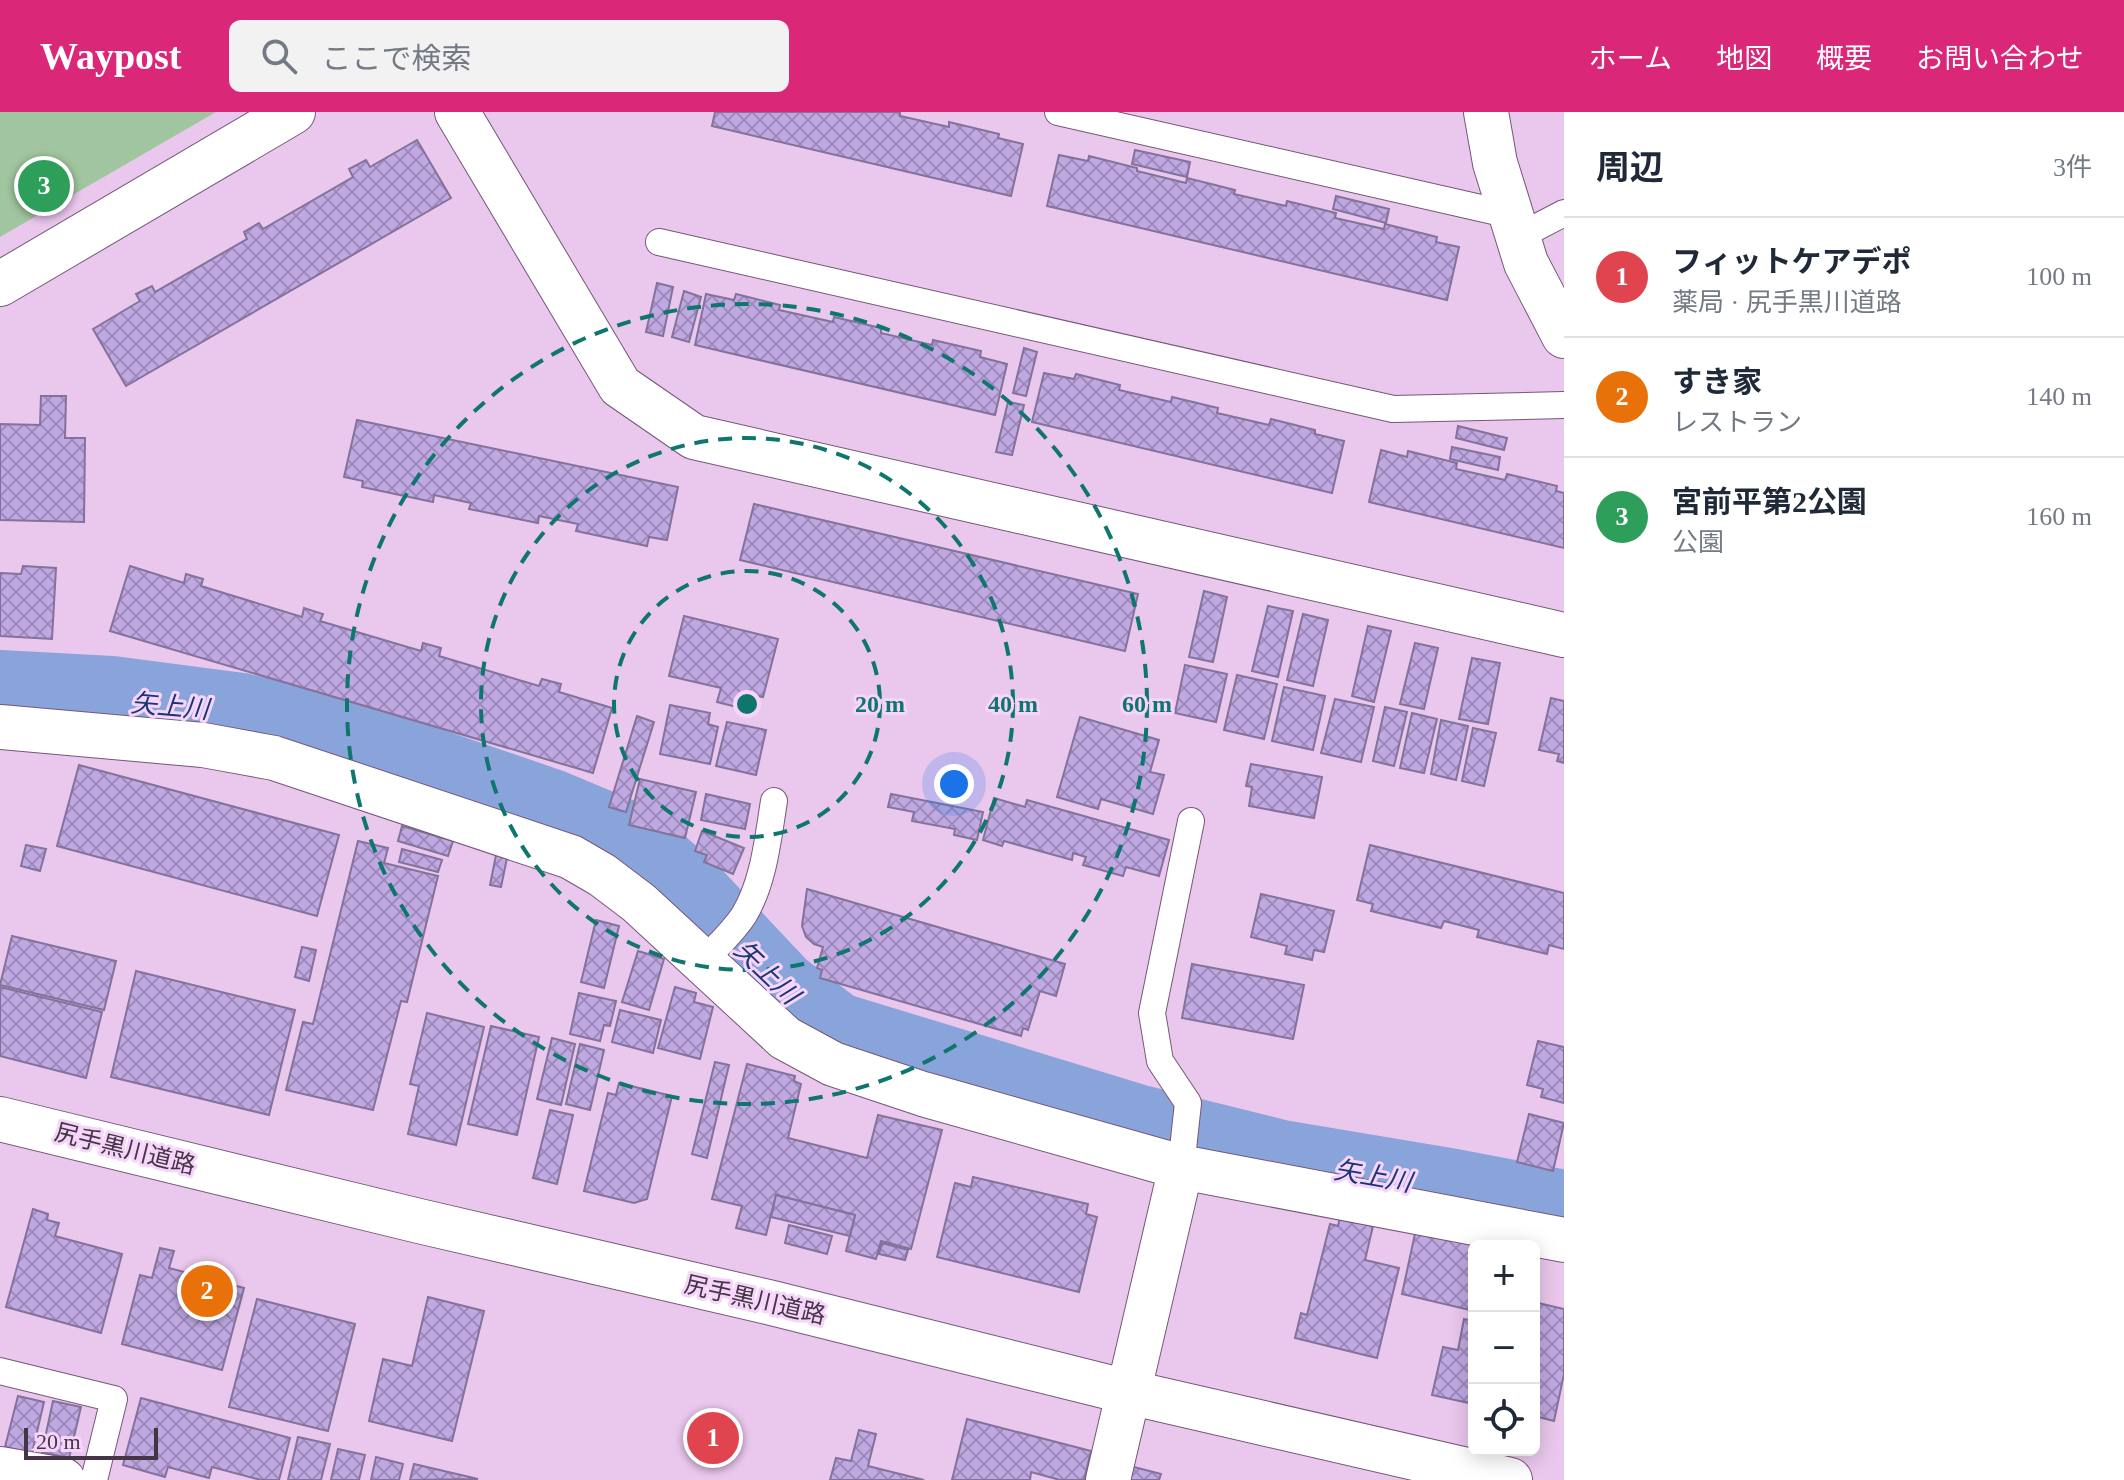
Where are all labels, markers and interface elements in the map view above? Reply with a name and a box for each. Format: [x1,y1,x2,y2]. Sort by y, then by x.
search box [229,20,789,92]
icon: search [257,34,301,78]
text: Waypost [40,35,181,77]
text: ここで検索 [321,42,471,75]
text: ホーム [1589,43,1672,74]
text: 地図 [1716,43,1772,74]
text: 概要 [1816,43,1872,74]
text: お問い合わせ [1916,43,2084,74]
text: 周辺 [1596,149,1664,186]
text: 3件 [2053,153,2092,182]
pin: 3 [18,156,70,216]
text: フィットケアデポ [1672,245,1911,278]
text: 1 [1616,262,1629,291]
text: 100 m [2026,262,2092,291]
text: 薬局 · 尻手黒川道路 [1672,288,1902,317]
text: すき家 [1672,365,1762,398]
text: 2 [1616,382,1629,411]
text: 140 m [2026,382,2092,411]
text: レストラン [1672,408,1802,437]
text: 宮前平第2公園 [1672,485,1867,518]
text: 3 [1616,502,1629,531]
text: 160 m [2026,502,2092,531]
text: 公園 [1672,528,1724,557]
water label: 矢上川 [130,689,213,725]
centre of rings [733,690,761,718]
text: 20 m [855,691,905,717]
text: 40 m [988,691,1038,717]
text: 60 m [1122,691,1172,717]
your location [934,764,974,804]
water label: 矢上川 [729,935,807,1012]
street label: 尻手黒川道路 [52,1119,198,1179]
water label: 矢上川 [1332,1155,1417,1198]
map controls [1468,1240,1540,1456]
button: + [1468,1240,1540,1312]
pin: 2 [181,1261,233,1321]
street label: 尻手黒川道路 [682,1271,828,1329]
button: − [1468,1312,1540,1384]
button: locate [1468,1384,1540,1456]
pin: 1 [687,1408,739,1468]
scale bar [24,1424,158,1460]
text: 20 m [36,1429,81,1454]

